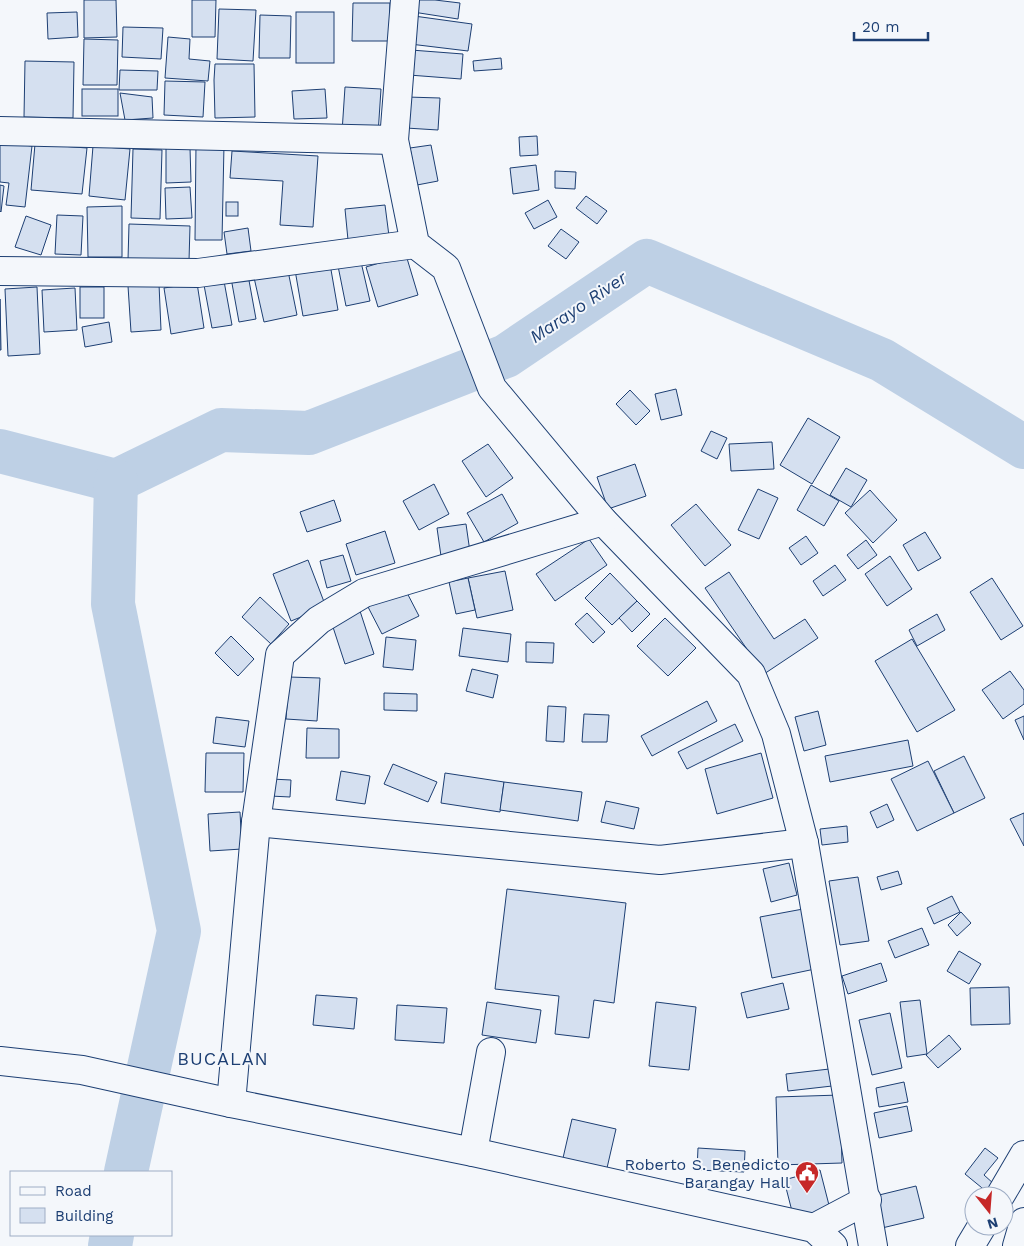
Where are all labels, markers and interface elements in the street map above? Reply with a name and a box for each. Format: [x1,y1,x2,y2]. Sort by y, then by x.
scale bar [854,10,928,42]
text: 20 m [862,18,900,36]
water label: Marayo River [525,266,631,347]
district label: BUCALAN [177,1048,269,1069]
place label: Roberto S. Benedicto Barangay Hall [625,1155,790,1192]
public building icon: Roberto S. Benedicto Barangay Hall [794,1160,820,1194]
legend [10,1171,172,1236]
text: Road [55,1182,92,1200]
north arrow [964,1186,1014,1236]
text: Building [55,1207,113,1225]
text: N [986,1214,1000,1233]

